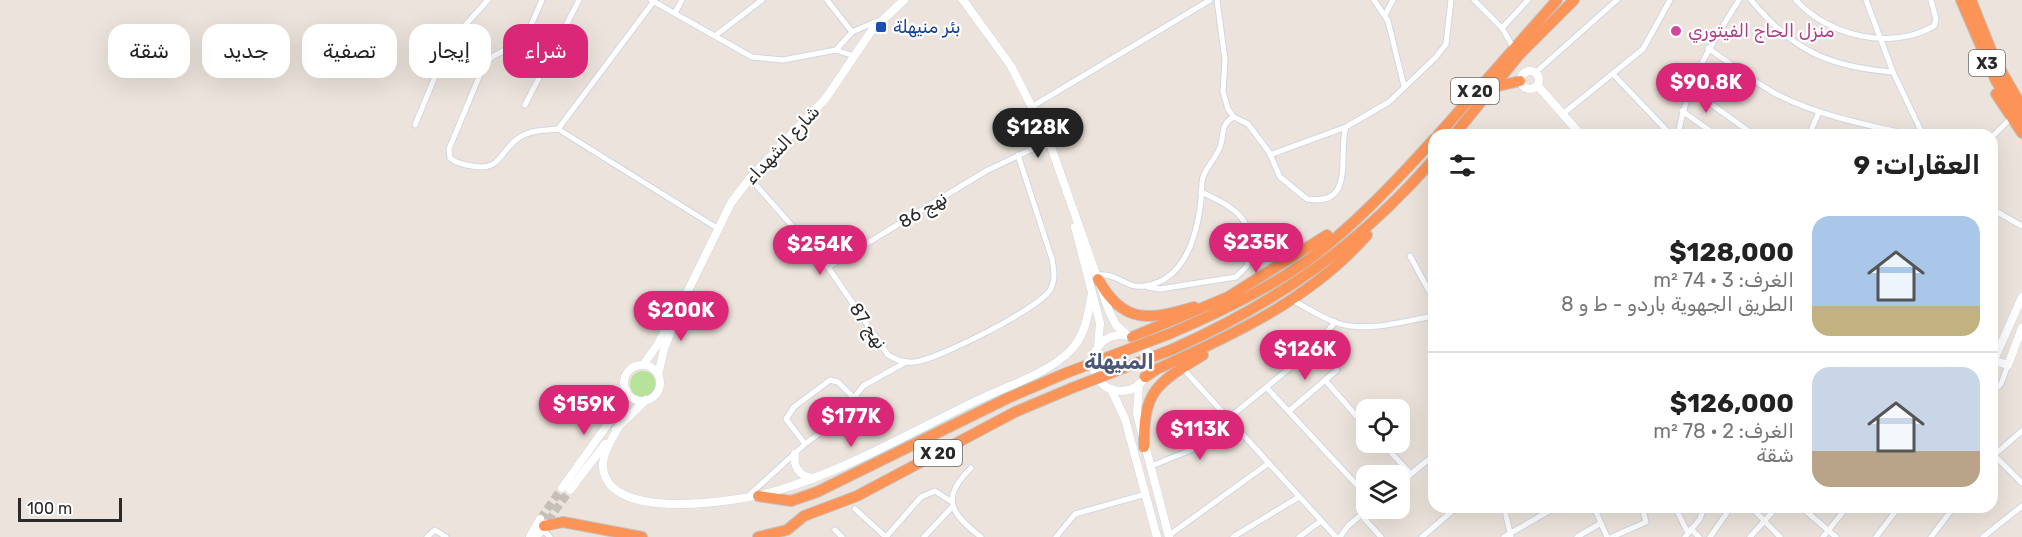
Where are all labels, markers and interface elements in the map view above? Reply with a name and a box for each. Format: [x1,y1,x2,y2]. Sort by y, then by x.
place label: بئر منيهلة [893,16,961,38]
marker: بئر منيهلة [874,20,888,34]
place label: منزل الحاج الفيتوري [1688,20,1835,43]
chip: شقة [108,24,190,78]
chip: جديد [202,24,290,78]
chip: تصفية [302,24,397,78]
chip: إيجار [409,24,491,78]
chip: شراء [503,24,588,78]
marker: منزل الحاج الفيتوري [1669,24,1683,38]
road number: X3 [1969,50,2005,76]
pin: $90.8K [1657,63,1755,114]
text: $90.8K [1670,70,1742,94]
road number: X 20 [1451,78,1499,104]
street label: شارع الشهداء [740,101,825,190]
pin: $128K [996,108,1080,159]
text: $128K [1006,115,1070,139]
icon: filters [1446,149,1479,182]
text: العقارات: 9 [1854,150,1980,181]
street label: نهج 86 [895,187,952,234]
pin: $235K [1214,223,1298,274]
pin: $254K [778,225,862,276]
text: $235K [1223,230,1289,254]
text: $254K [787,232,853,256]
text: $128,000 [1669,237,1794,268]
icon: home [1860,240,1932,312]
text: الغرف: 3 · 74 m² [1653,268,1794,292]
pin: $200K [639,291,723,342]
text: الطريق الجهوية باردو - ط و 8 [1561,292,1794,316]
text: $200K [648,298,714,322]
street label: نهج 87 [844,299,891,354]
pin: $126K [1263,330,1347,381]
text: $126K [1274,337,1336,361]
district label: المنيهلة [1084,349,1154,374]
pin: $159K [542,385,626,436]
text: $126,000 [1670,388,1794,419]
icon: home [1860,391,1932,463]
text: $159K [553,392,615,416]
pin: $177K [809,397,893,448]
map controls [1356,399,1410,519]
button: locate [1356,399,1410,453]
text: $177K [821,404,881,428]
pin: $113K [1158,410,1242,461]
text: $113K [1170,417,1230,441]
text: الغرف: 2 · 78 m² [1653,419,1794,443]
road number: X 20 [914,440,962,466]
text: شقة [1756,443,1794,467]
button: layers [1356,465,1410,519]
scale bar [18,495,122,522]
text: 100 m [27,499,72,518]

